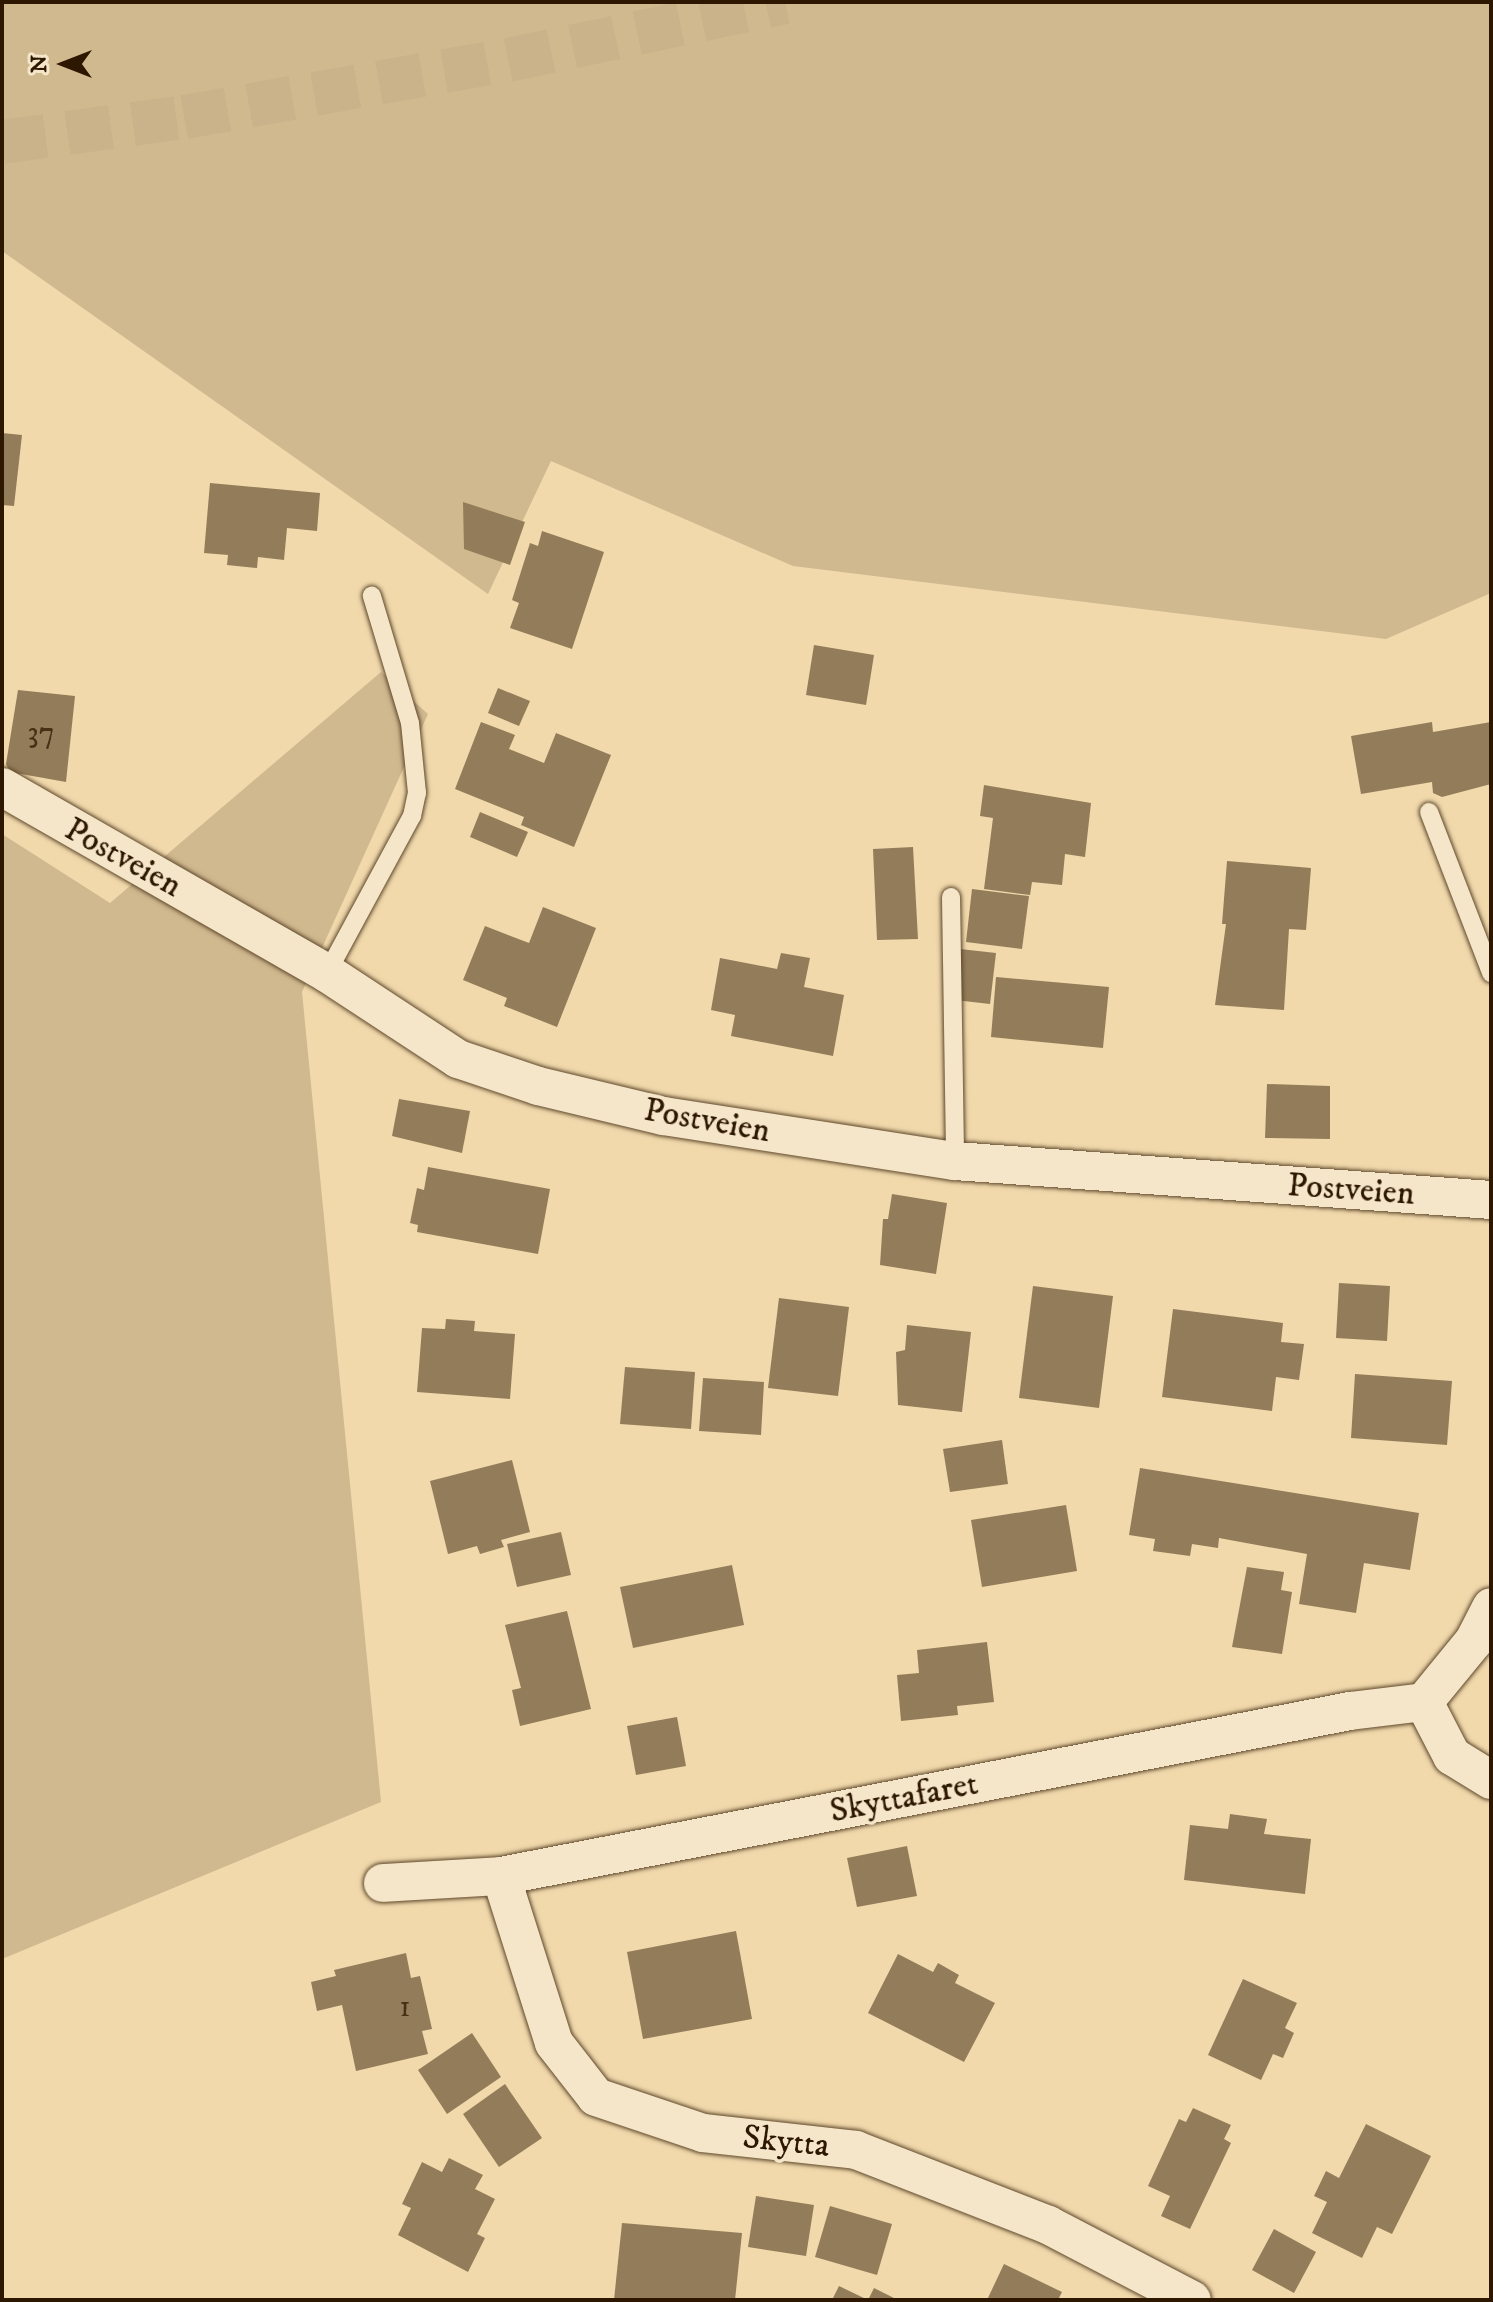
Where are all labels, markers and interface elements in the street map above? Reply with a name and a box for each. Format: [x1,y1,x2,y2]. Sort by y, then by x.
north arrow [24,24,104,104]
text: N [26,55,53,73]
house number: 37 [28,716,54,752]
street label: Postveien [57,809,189,907]
street label: Postveien [641,1090,773,1152]
street label: Postveien [1286,1165,1416,1215]
street label: Skyttafaret [827,1764,981,1832]
house number: 1 [399,1990,411,2026]
street label: Skytta [741,2117,831,2167]

